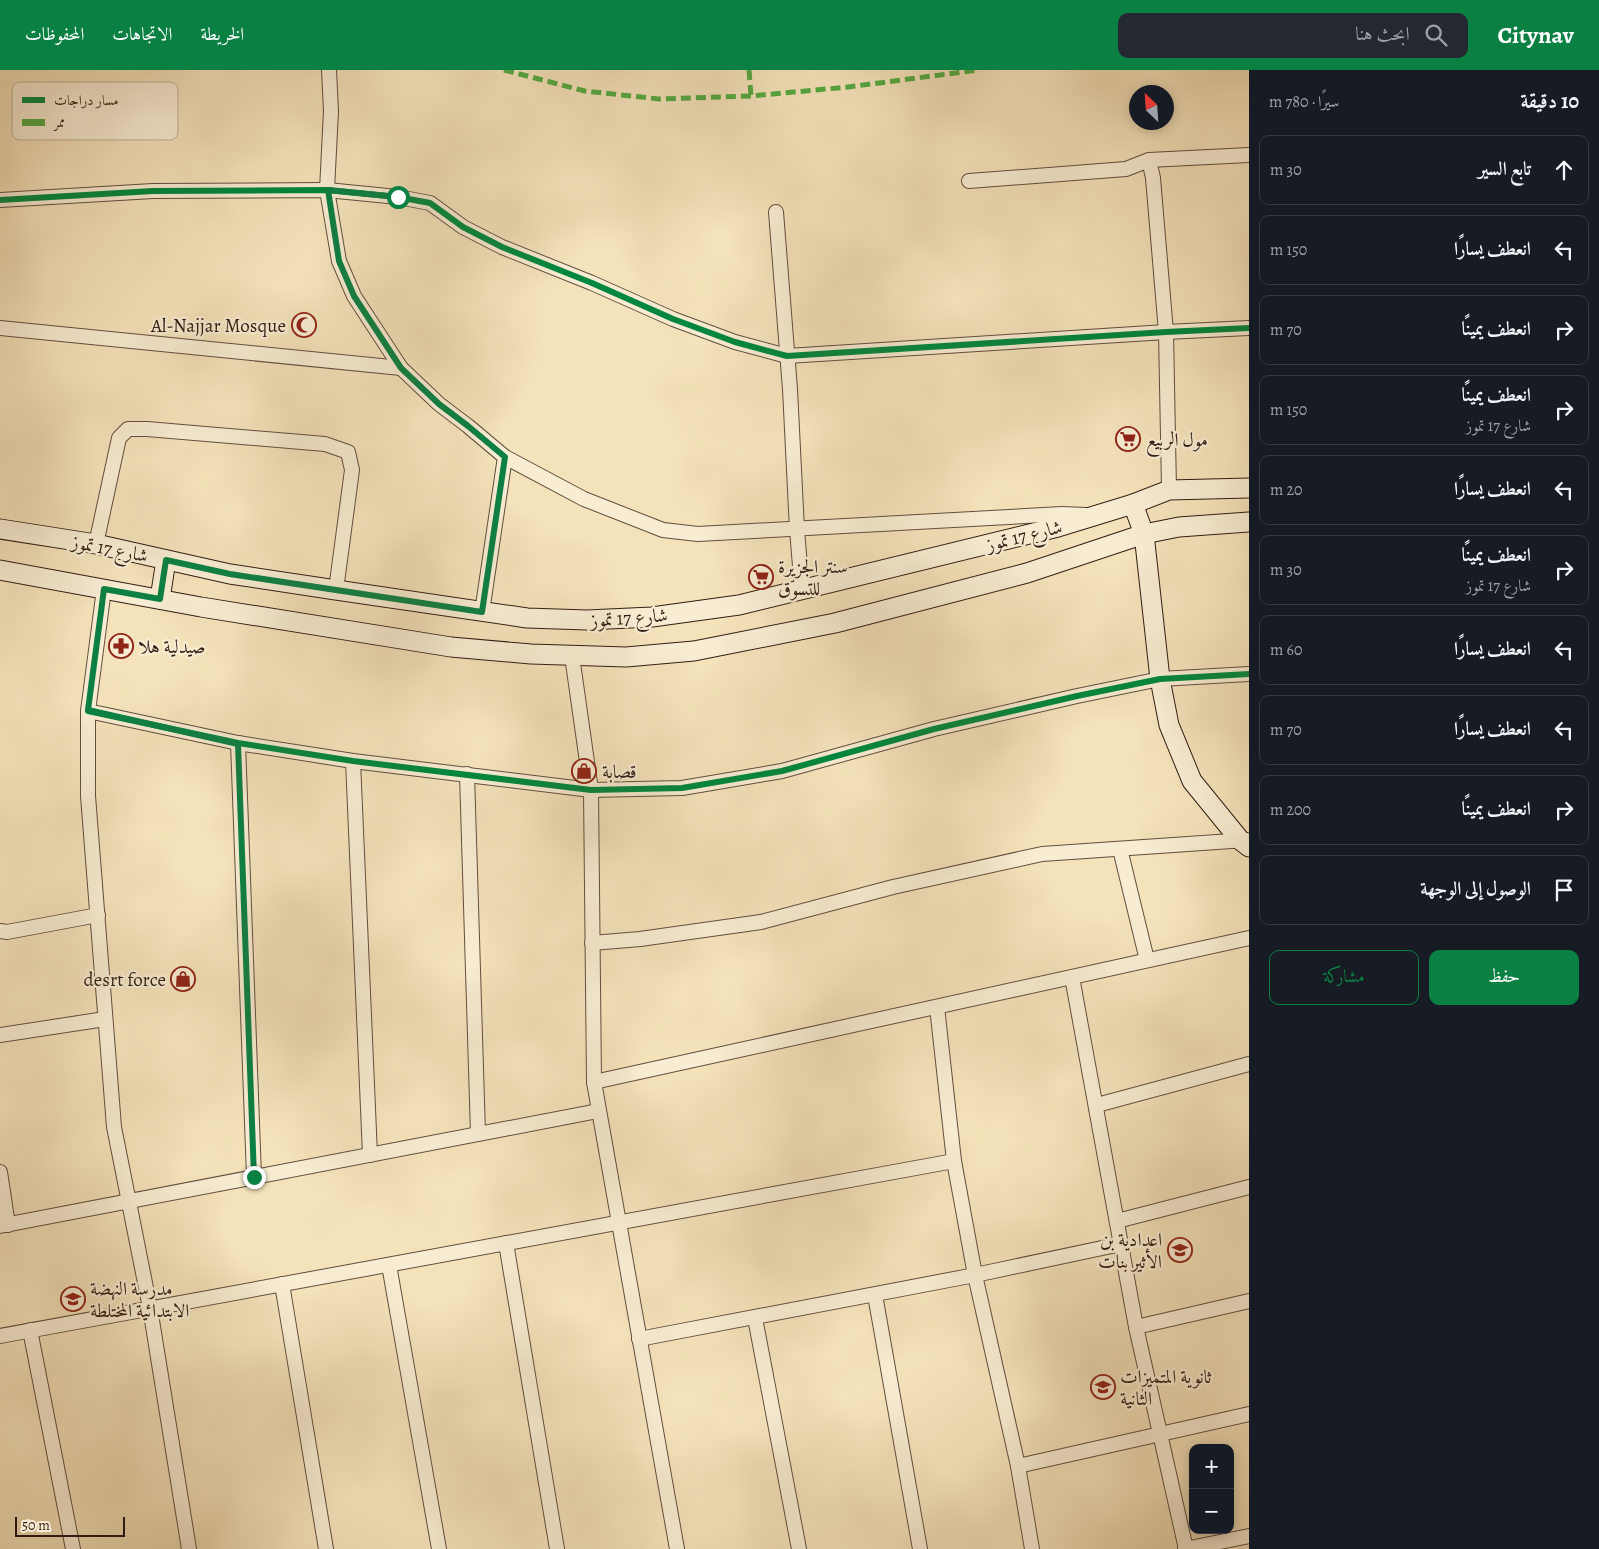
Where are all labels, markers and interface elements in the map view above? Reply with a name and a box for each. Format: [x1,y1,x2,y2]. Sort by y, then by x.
search box [1118,13,1468,58]
text: Citynav [1498,19,1574,51]
text: ابحث هنا [1355,21,1410,47]
icon: search [1422,21,1450,49]
text: المحفوظات [25,22,84,46]
text: الاتجاهات [112,22,172,46]
text: الخريطة [200,22,244,46]
legend [12,82,178,140]
north arrow [1129,85,1174,130]
text: 10 دقيقة [1521,87,1579,115]
text: مسار دراجات [54,91,119,110]
text: سيرًا · 780 m [1269,91,1339,113]
text: ممر [52,113,65,132]
text: تابع السير [1478,156,1531,182]
icon: ahead [1550,156,1578,184]
text: 30 m [1270,159,1302,181]
route start [387,186,410,209]
text: انعطف يسارًا [1454,236,1531,262]
icon: left [1550,236,1578,264]
text: 150 m [1270,239,1307,261]
mosque icon: Al-Najjar Mosque [291,312,317,338]
place label: Al-Najjar Mosque [150,313,286,339]
text: انعطف يمينًا [1461,316,1531,342]
icon: right [1550,316,1578,344]
text: 70 m [1270,319,1302,341]
text: انعطف يمينًا [1461,382,1531,408]
icon: right [1550,396,1578,424]
text: 150 m [1270,399,1307,421]
text: شارع 17 تموز [1466,415,1531,437]
supermarket icon: مول الربيع [1115,426,1141,452]
place label: مول الربيع [1146,427,1208,457]
text: انعطف يسارًا [1454,476,1531,502]
icon: left [1550,476,1578,504]
text: 20 m [1270,479,1303,501]
street label: شارع 17 تموز [982,514,1065,560]
street label: شارع 17 تموز [67,528,150,571]
text: انعطف يمينًا [1461,542,1531,568]
place label: سنتر الجزيرة للتسوق [778,554,848,602]
icon: right [1550,556,1578,584]
text: 30 m [1270,559,1302,581]
supermarket icon: سنتر الجزيرة للتسوق [748,564,774,590]
text: شارع 17 تموز [1466,575,1531,597]
street label: شارع 17 تموز [588,602,669,636]
pharmacy icon: صيدلية هلا [108,633,134,659]
place label: صيدلية هلا [138,634,206,660]
text: انعطف يسارًا [1454,636,1531,662]
icon: left [1550,636,1578,664]
text: 60 m [1270,639,1302,661]
text: انعطف يسارًا [1454,716,1531,742]
icon: left [1550,716,1578,744]
text: 70 m [1270,719,1302,741]
shop icon: قصابة [571,758,597,784]
place label: قصابة [602,759,637,785]
text: انعطف يمينًا [1461,796,1531,822]
icon: right [1550,796,1578,824]
text: 200 m [1270,799,1311,821]
text: الوصول إلى الوجهة [1420,876,1531,902]
icon: arrive [1550,876,1578,904]
button: مشاركة [1269,950,1419,1005]
button: حفظ [1429,950,1579,1005]
shop icon: desrt force [170,966,196,992]
place label: desrt force [84,967,166,993]
route end [243,1166,266,1189]
place label: اعدادية بن الأثير بنات [1098,1227,1162,1275]
school or university icon: اعدادية بن الأثير بنات [1167,1237,1193,1263]
place label: مدرسة النهضة الابتدائية المختلطة [90,1276,189,1324]
school or university icon: مدرسة النهضة الابتدائية المختلطة [60,1286,86,1312]
place label: ثانوية المتميزات الثانية [1120,1364,1212,1412]
school or university icon: ثانوية المتميزات الثانية [1090,1374,1116,1400]
map controls [1189,1444,1234,1534]
button: + [1189,1444,1234,1489]
button: − [1189,1489,1234,1534]
scale bar [15,1514,125,1537]
text: 50 m [22,1516,50,1535]

